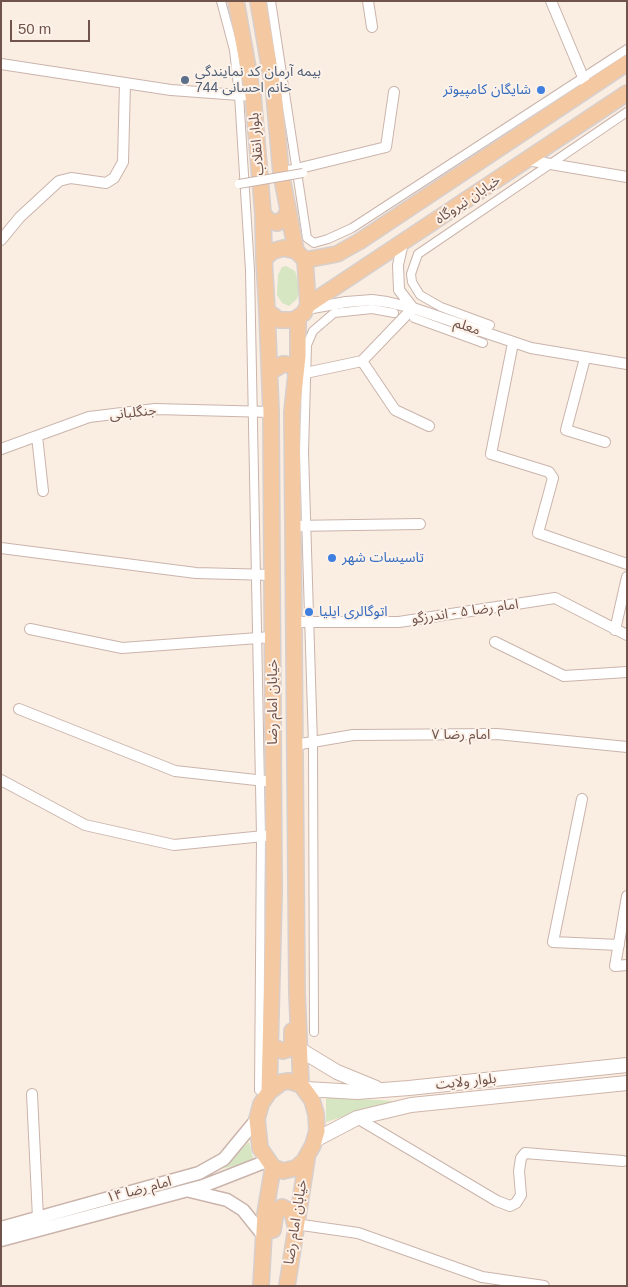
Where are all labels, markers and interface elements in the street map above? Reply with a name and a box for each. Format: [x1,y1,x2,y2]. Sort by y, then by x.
scale bar [12,10,92,42]
text: 50 m [18,20,51,37]
place label: بیمه آرمان کد نمایندگی 744 خانم احسانی [195,64,321,96]
marker: بیمه آرمان کد نمایندگی 744 خانم احسانی [179,74,191,86]
place label: شایگان کامپیوتر [443,82,531,98]
marker: شایگان کامپیوتر [535,84,547,96]
street label: بلوار انقلاب [246,112,268,176]
street label: خیابان نیروگاه [432,172,504,228]
street label: معلم [452,315,482,339]
street label: جنگلبانی [109,402,157,424]
place label: تاسیسات شهر [342,550,424,566]
marker: تاسیسات شهر [326,552,338,564]
street label: امام رضا ۵ - اندرزگو [410,596,520,628]
place label: اتوگالری ایلیا [319,604,388,620]
marker: اتوگالری ایلیا [303,606,315,618]
street label: خیابان امام رضا [265,659,281,745]
street label: امام رضا ۷ [432,727,490,743]
street label: بلوار ولایت [435,1070,497,1094]
street label: امام رضا ۱۴ [105,1173,173,1207]
street label: خیابان امام رضا [281,1178,311,1266]

